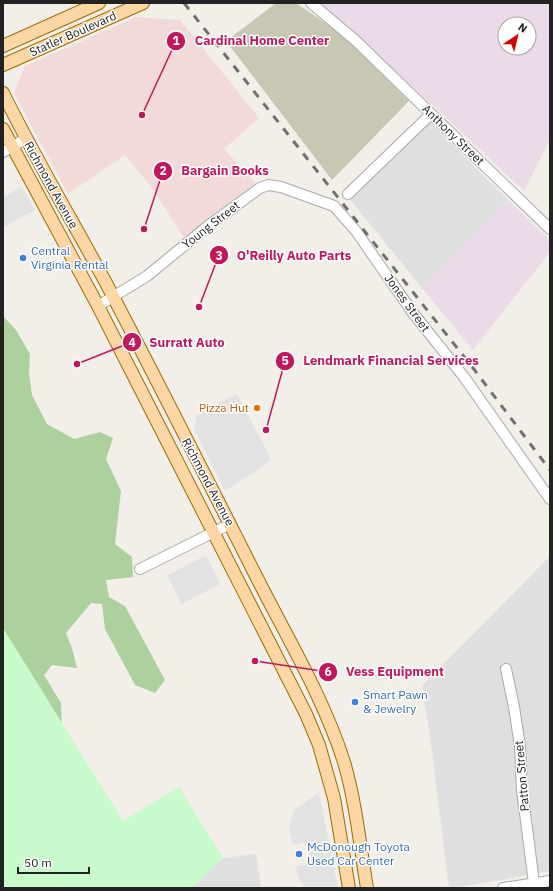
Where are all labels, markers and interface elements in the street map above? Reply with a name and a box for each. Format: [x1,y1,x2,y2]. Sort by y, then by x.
street label: Statler Boulevard [27,8,119,59]
north arrow [497,16,537,56]
text: N [515,20,530,36]
callout: Cardinal Home Center [166,28,337,53]
text: Cardinal Home Center [195,32,329,49]
text: 1 [172,33,180,48]
street label: Anthony Street [419,101,488,168]
street label: Richmond Avenue [21,139,82,231]
callout: Bargain Books [153,158,276,183]
text: Bargain Books [181,162,269,179]
text: 2 [159,163,167,178]
street label: Young Street [179,197,242,252]
place label: Central Virginia Rental [31,243,109,272]
callout: O'Reilly Auto Parts [209,243,360,268]
text: O'Reilly Auto Parts [237,247,352,264]
text: 3 [215,248,223,263]
marker: Central Virginia Rental [18,253,28,263]
street label: Jones Street [381,271,433,335]
callout: Surratt Auto [122,330,233,355]
text: Surratt Auto [149,334,225,351]
text: 4 [128,335,136,350]
callout: Lendmark Financial Services [275,348,487,373]
text: Lendmark Financial Services [303,352,479,369]
text: 5 [281,353,289,368]
place label: Pizza Hut [199,400,249,415]
marker: Pizza Hut [252,403,262,413]
street label: Richmond Avenue [179,435,238,529]
callout: Vess Equipment [318,659,452,684]
text: Vess Equipment [346,663,444,680]
text: 6 [324,664,332,679]
place label: Smart Pawn & Jewelry [363,687,428,716]
marker: Smart Pawn & Jewelry [350,697,360,707]
street label: Patton Street [511,740,532,812]
place label: McDonough Toyota Used Car Center [307,839,410,868]
scale bar [18,849,89,875]
marker: McDonough Toyota Used Car Center [294,849,304,859]
text: 50 m [24,855,52,870]

